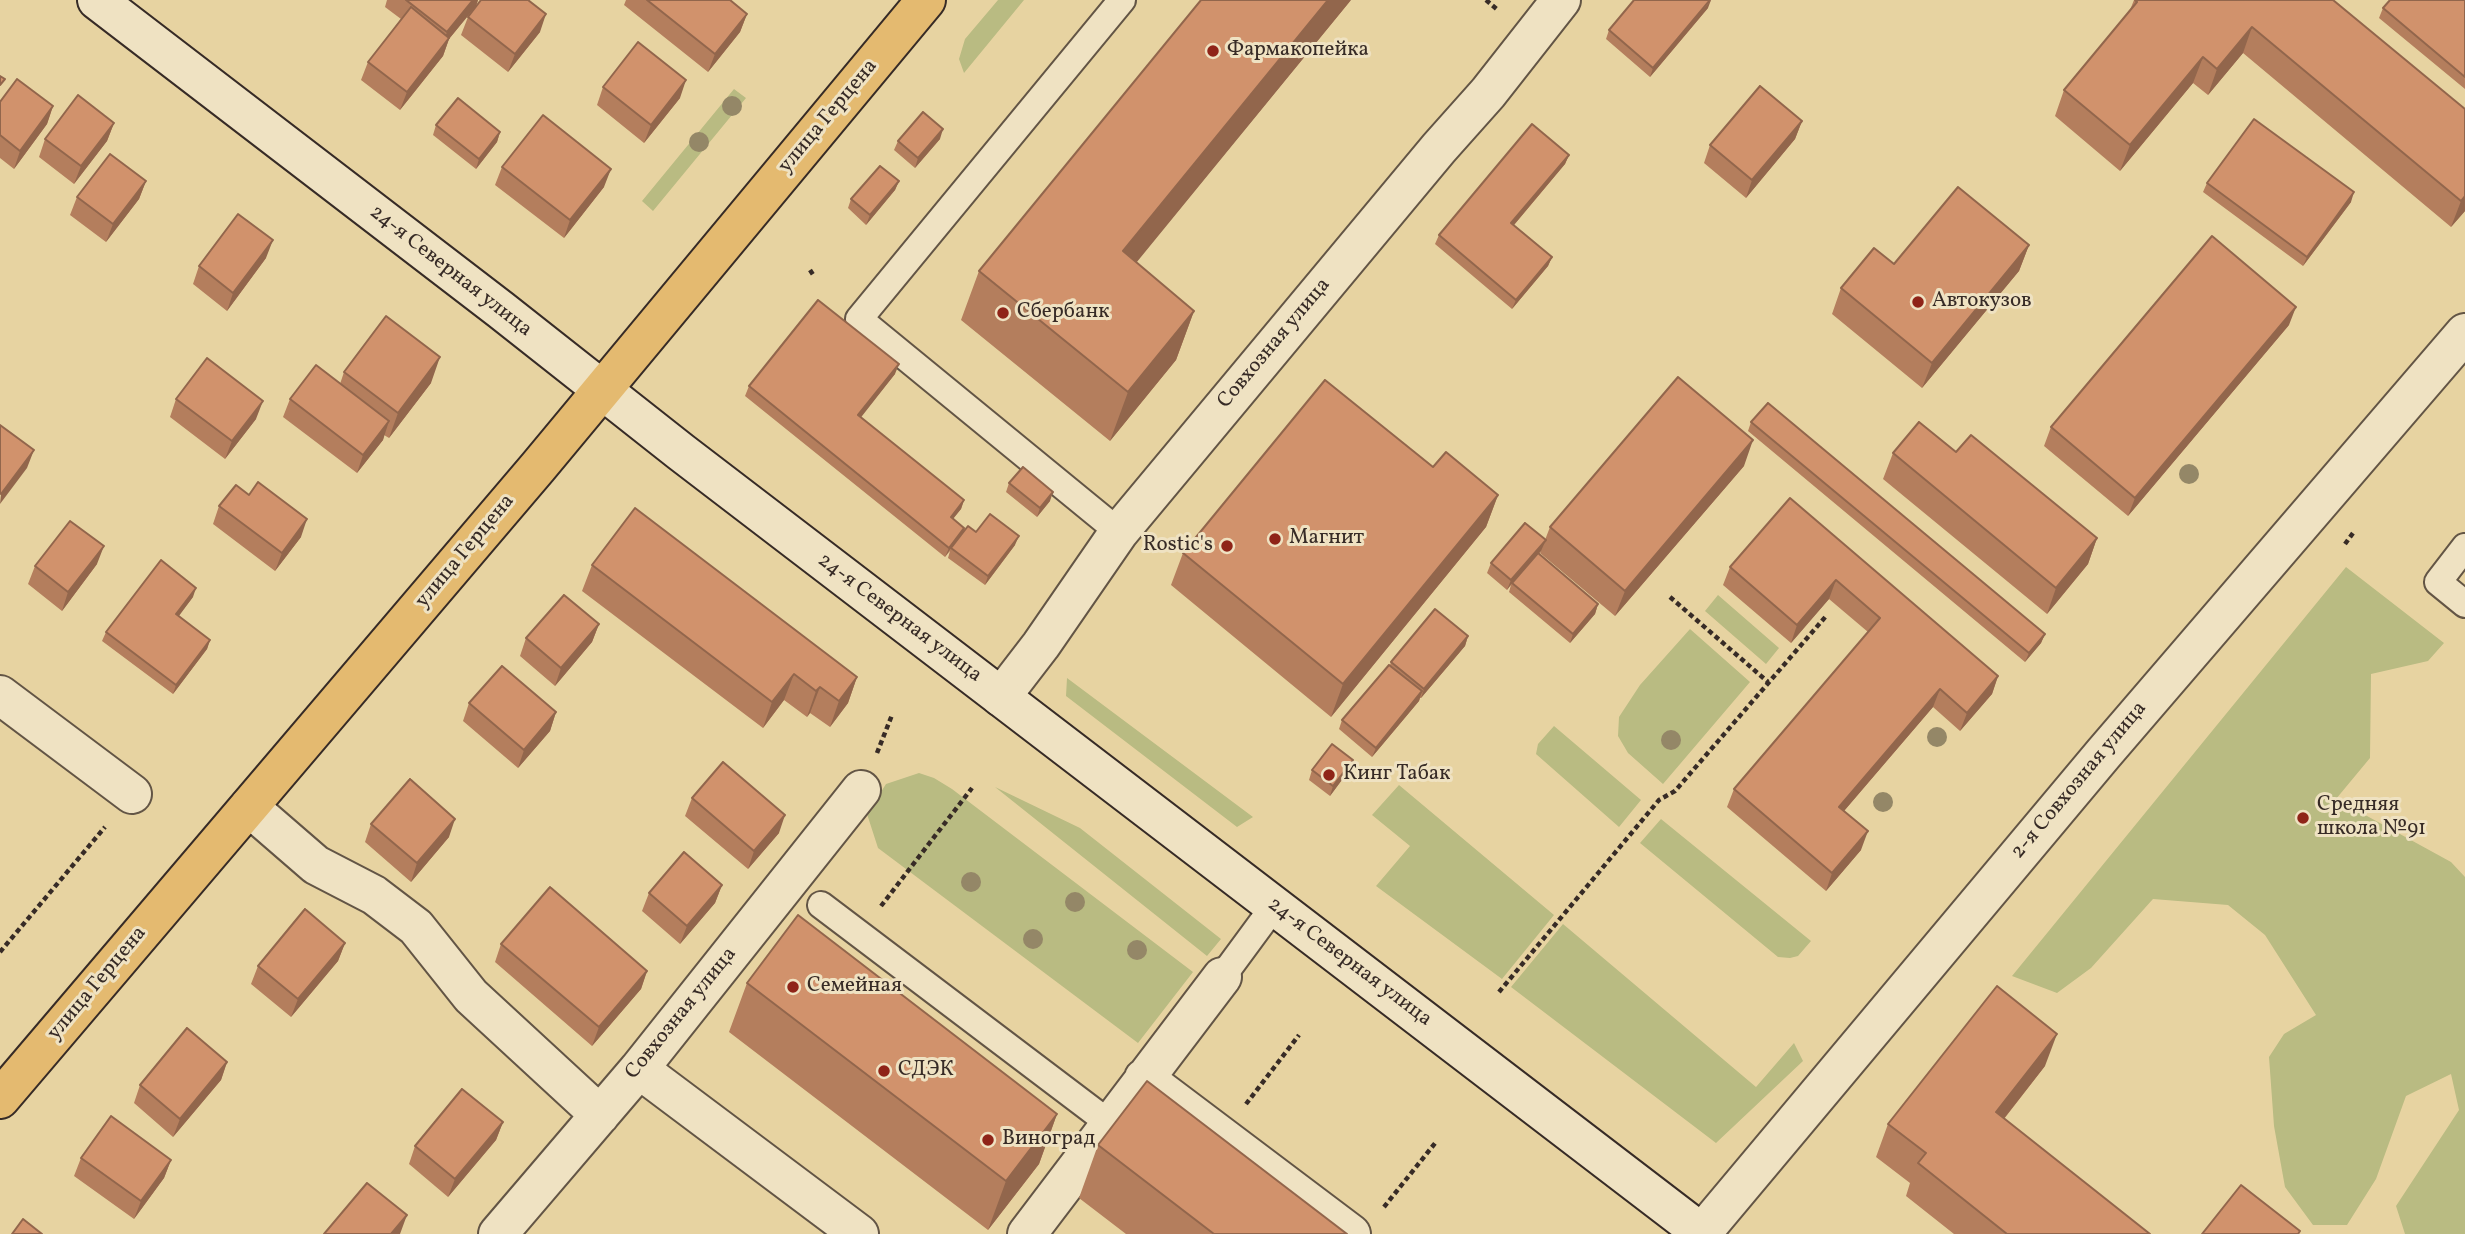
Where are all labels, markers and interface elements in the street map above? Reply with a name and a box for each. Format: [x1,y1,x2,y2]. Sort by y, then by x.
place label: Фармакопейка [1227,38,1369,64]
marker: Фармакопейка [1205,43,1221,59]
street label: улица Герцена [774,55,884,179]
street label: 24-я Северная улица [364,201,536,343]
street label: Совхозная улица [1213,274,1337,414]
place label: Автокузов [1932,289,2032,315]
marker: Автокузов [1910,294,1926,310]
place label: Сбербанк [1017,300,1109,326]
marker: Сбербанк [995,305,1011,321]
street label: улица Герцена [411,490,521,614]
place label: Магнит [1289,526,1364,552]
marker: Магнит [1267,531,1283,547]
place label: Rostic's [1143,533,1213,559]
marker: Rostic's [1219,538,1235,554]
street label: 24-я Северная улица [812,549,986,689]
street label: 2-я Совхозная улица [2007,697,2153,865]
place label: Кинг Табак [1343,762,1450,788]
marker: Кинг Табак [1321,767,1337,783]
place label: Средняя школа №91 [2317,793,2426,843]
marker: Средняя школа №91 [2295,810,2311,826]
street label: 24-я Северная улица [1262,893,1436,1033]
street label: улица Герцена [43,922,153,1046]
street label: Совхозная улица [621,943,743,1085]
place label: Семейная [807,974,902,1000]
marker: Семейная [785,979,801,995]
place label: СДЭК [898,1058,954,1084]
marker: СДЭК [876,1063,892,1079]
place label: Виноград [1002,1127,1095,1153]
marker: Виноград [980,1132,996,1148]

